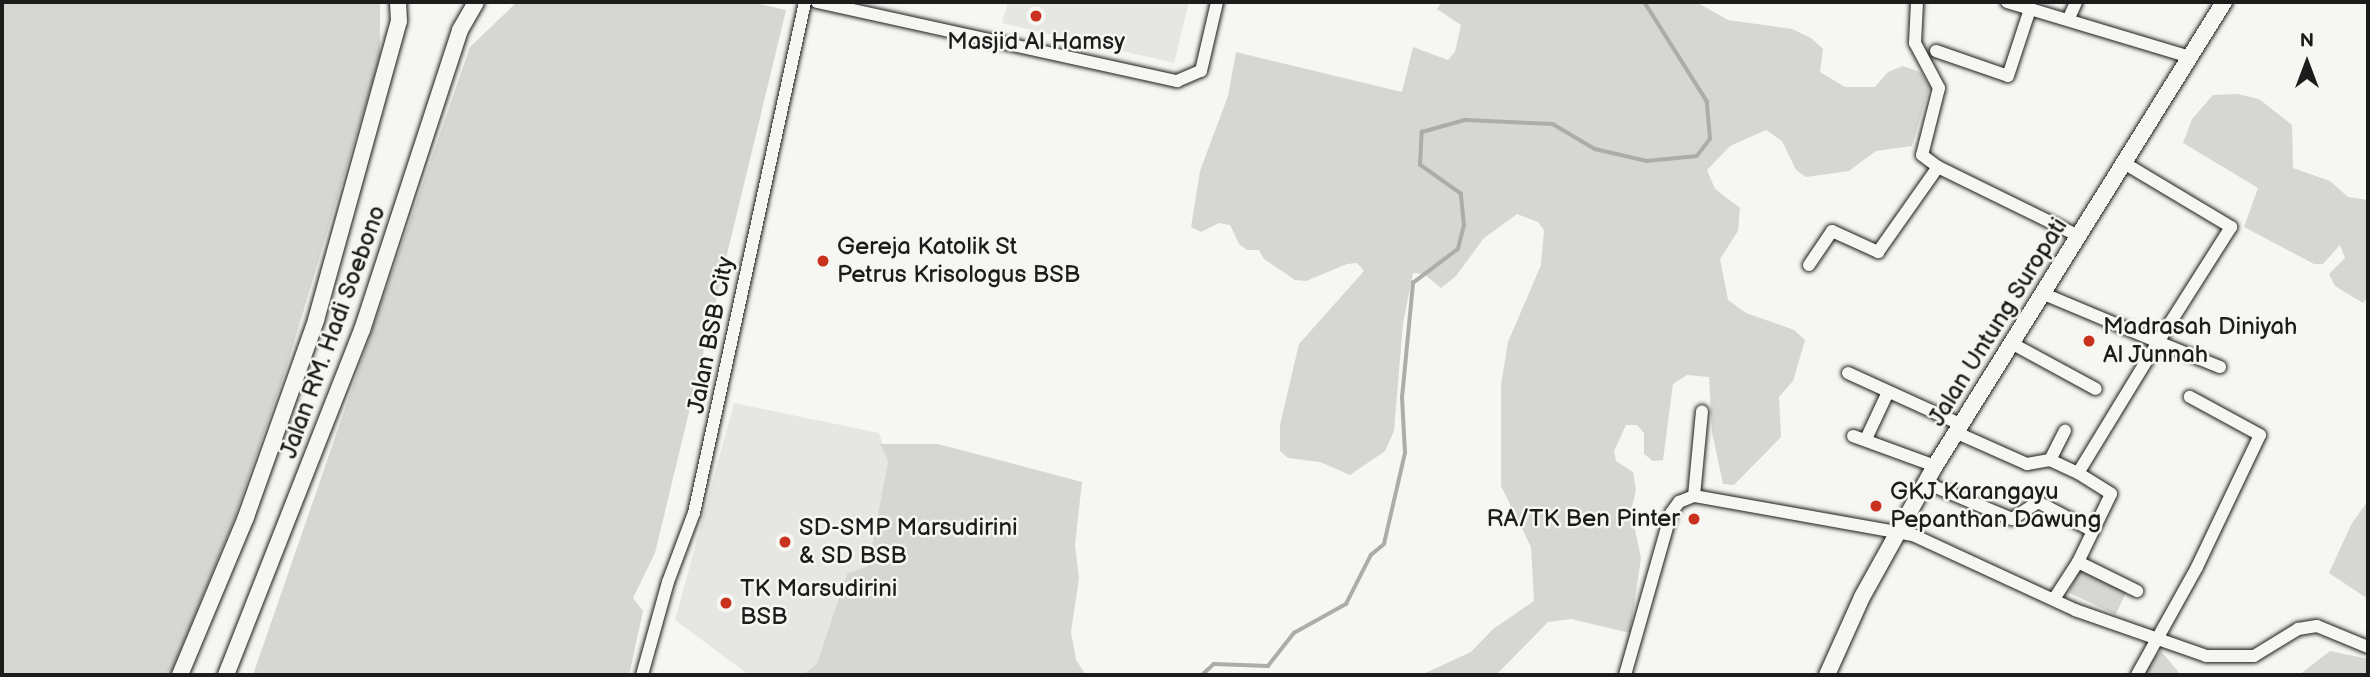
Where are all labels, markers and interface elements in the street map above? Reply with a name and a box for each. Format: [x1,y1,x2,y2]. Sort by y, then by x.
marker: Masjid Al Hamsy [1028,8,1044,24]
place label: Masjid Al Hamsy [947,28,1125,56]
north arrow [2272,28,2342,98]
text: N [2300,30,2314,53]
street label: Jalan RM. Hadi Soebono [274,202,392,462]
street label: Jalan Untung Suropati [1922,213,2074,431]
place label: Gereja Katolik St Petrus Krisologus BSB [837,233,1080,289]
marker: Gereja Katolik St Petrus Krisologus BSB [815,253,831,269]
street label: Jalan BSB City [682,254,740,416]
place label: Madrasah Diniyah Al Junnah [2103,313,2297,369]
marker: Madrasah Diniyah Al Junnah [2081,333,2097,349]
place label: GKJ Karangayu Pepanthan Dawung [1890,478,2101,534]
marker: GKJ Karangayu Pepanthan Dawung [1868,498,1884,514]
place label: RA/TK Ben Pinter [1487,505,1680,533]
marker: RA/TK Ben Pinter [1686,511,1702,527]
place label: SD-SMP Marsudirini & SD BSB [799,514,1018,570]
marker: SD-SMP Marsudirini & SD BSB [777,534,793,550]
place label: TK Marsudirini BSB [740,575,897,631]
marker: TK Marsudirini BSB [718,595,734,611]

